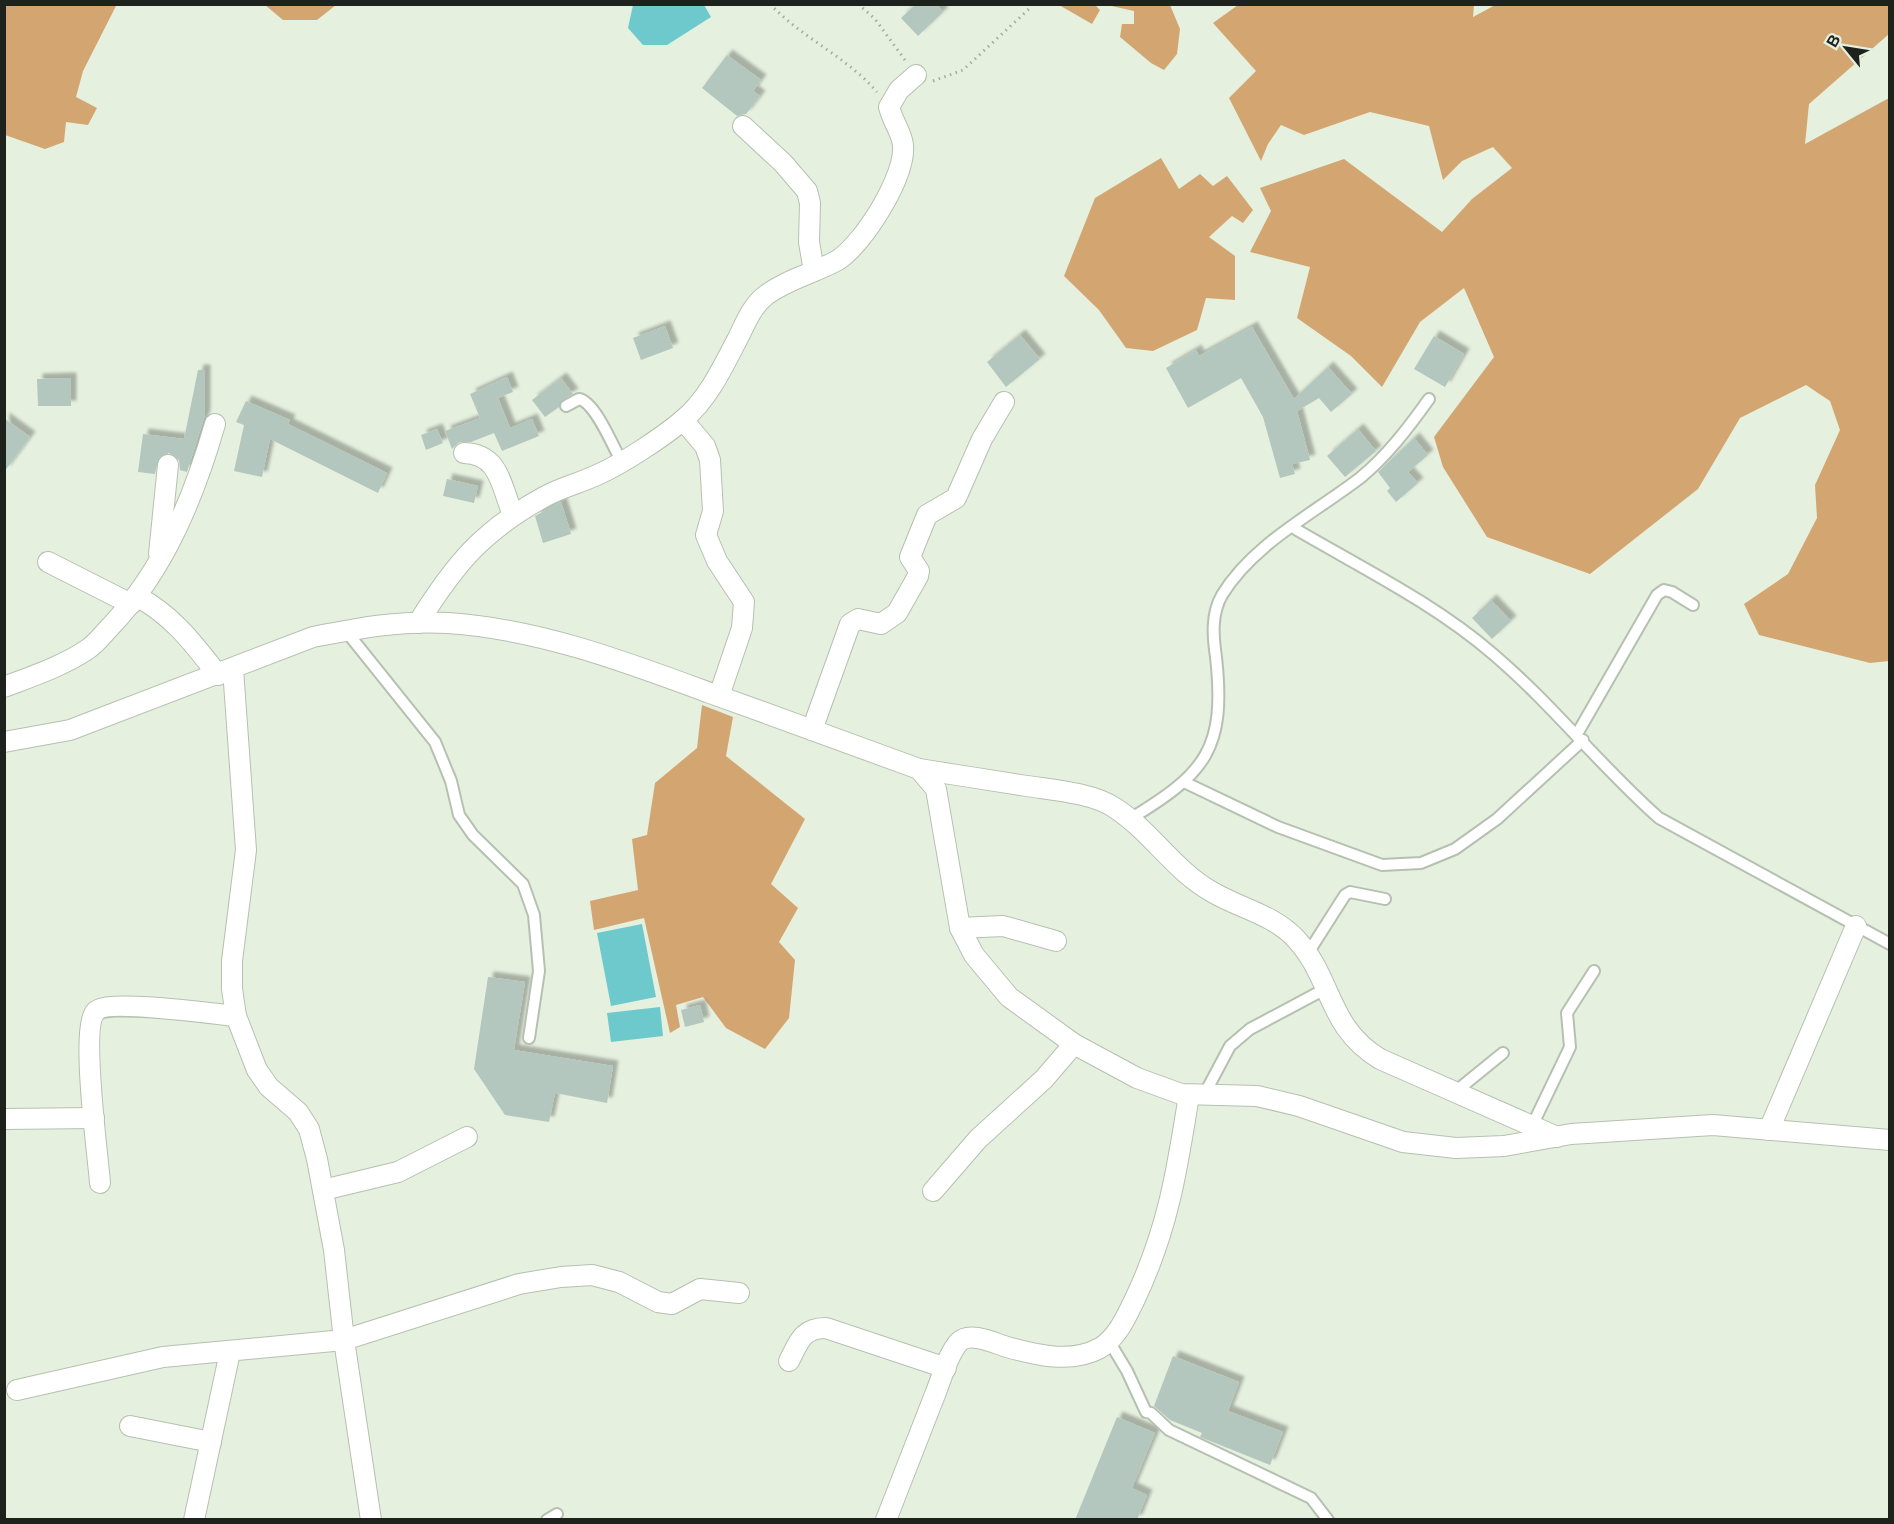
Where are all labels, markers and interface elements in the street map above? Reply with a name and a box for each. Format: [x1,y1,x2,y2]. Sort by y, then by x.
north arrow [1816,18,1876,78]
text: B [1823,31,1844,50]

